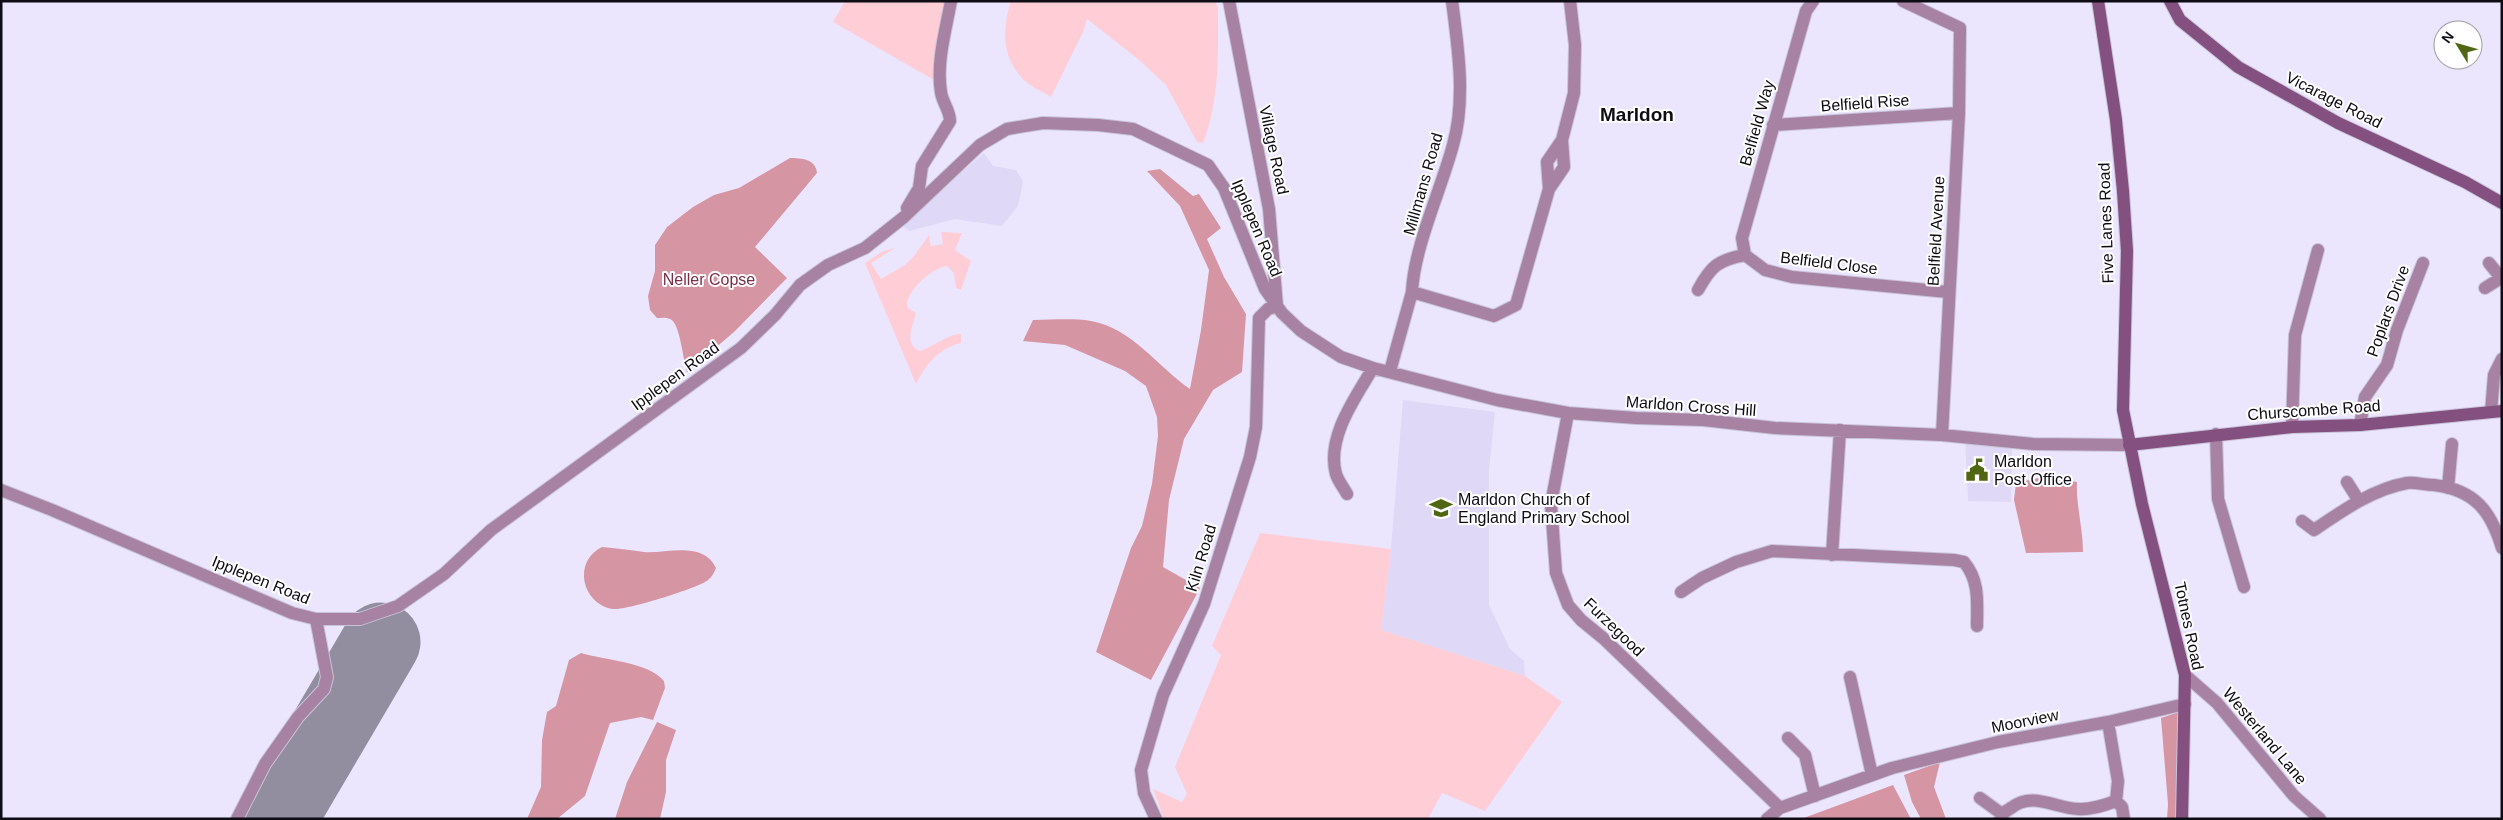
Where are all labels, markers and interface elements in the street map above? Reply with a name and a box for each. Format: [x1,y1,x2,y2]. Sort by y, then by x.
north arrow [2433,20,2483,70]
text: N [2438,28,2457,46]
street label: Vicarage Road [2283,68,2385,132]
street label: Belfield Way [1737,78,1777,168]
street label: Belfield Rise [1820,91,1910,115]
street label: Village Road [1256,104,1292,196]
district label: Marldon [1600,104,1674,125]
street label: Millmans Road [1400,131,1446,237]
street label: Five Lanes Road [2095,162,2117,284]
street label: Belfield Avenue [1925,176,1947,286]
street label: Ipplepen Road [1229,177,1285,279]
street label: Belfield Close [1779,249,1879,277]
street label: Poplars Drive [2364,263,2412,359]
park label: Neller Copse [663,271,755,288]
street label: Ipplepen Road [628,339,722,413]
street label: Marldon Cross Hill [1625,393,1757,419]
street label: Churscombe Road [2247,397,2381,423]
place label: Marldon Post Office [1994,453,2072,488]
public building icon: Marldon Post Office [1964,457,1990,483]
place label: Marldon Church of England Primary School [1458,491,1630,526]
school or university icon: Marldon Church of England Primary School [1428,495,1454,521]
street label: Kiln Road [1183,522,1219,594]
street label: Ipplepen Road [210,553,312,607]
street label: Totnes Road [2171,580,2207,672]
street label: Furzegood [1581,594,1647,660]
street label: Westerland Lane [2220,684,2310,788]
street label: Moorview [1990,706,2061,736]

